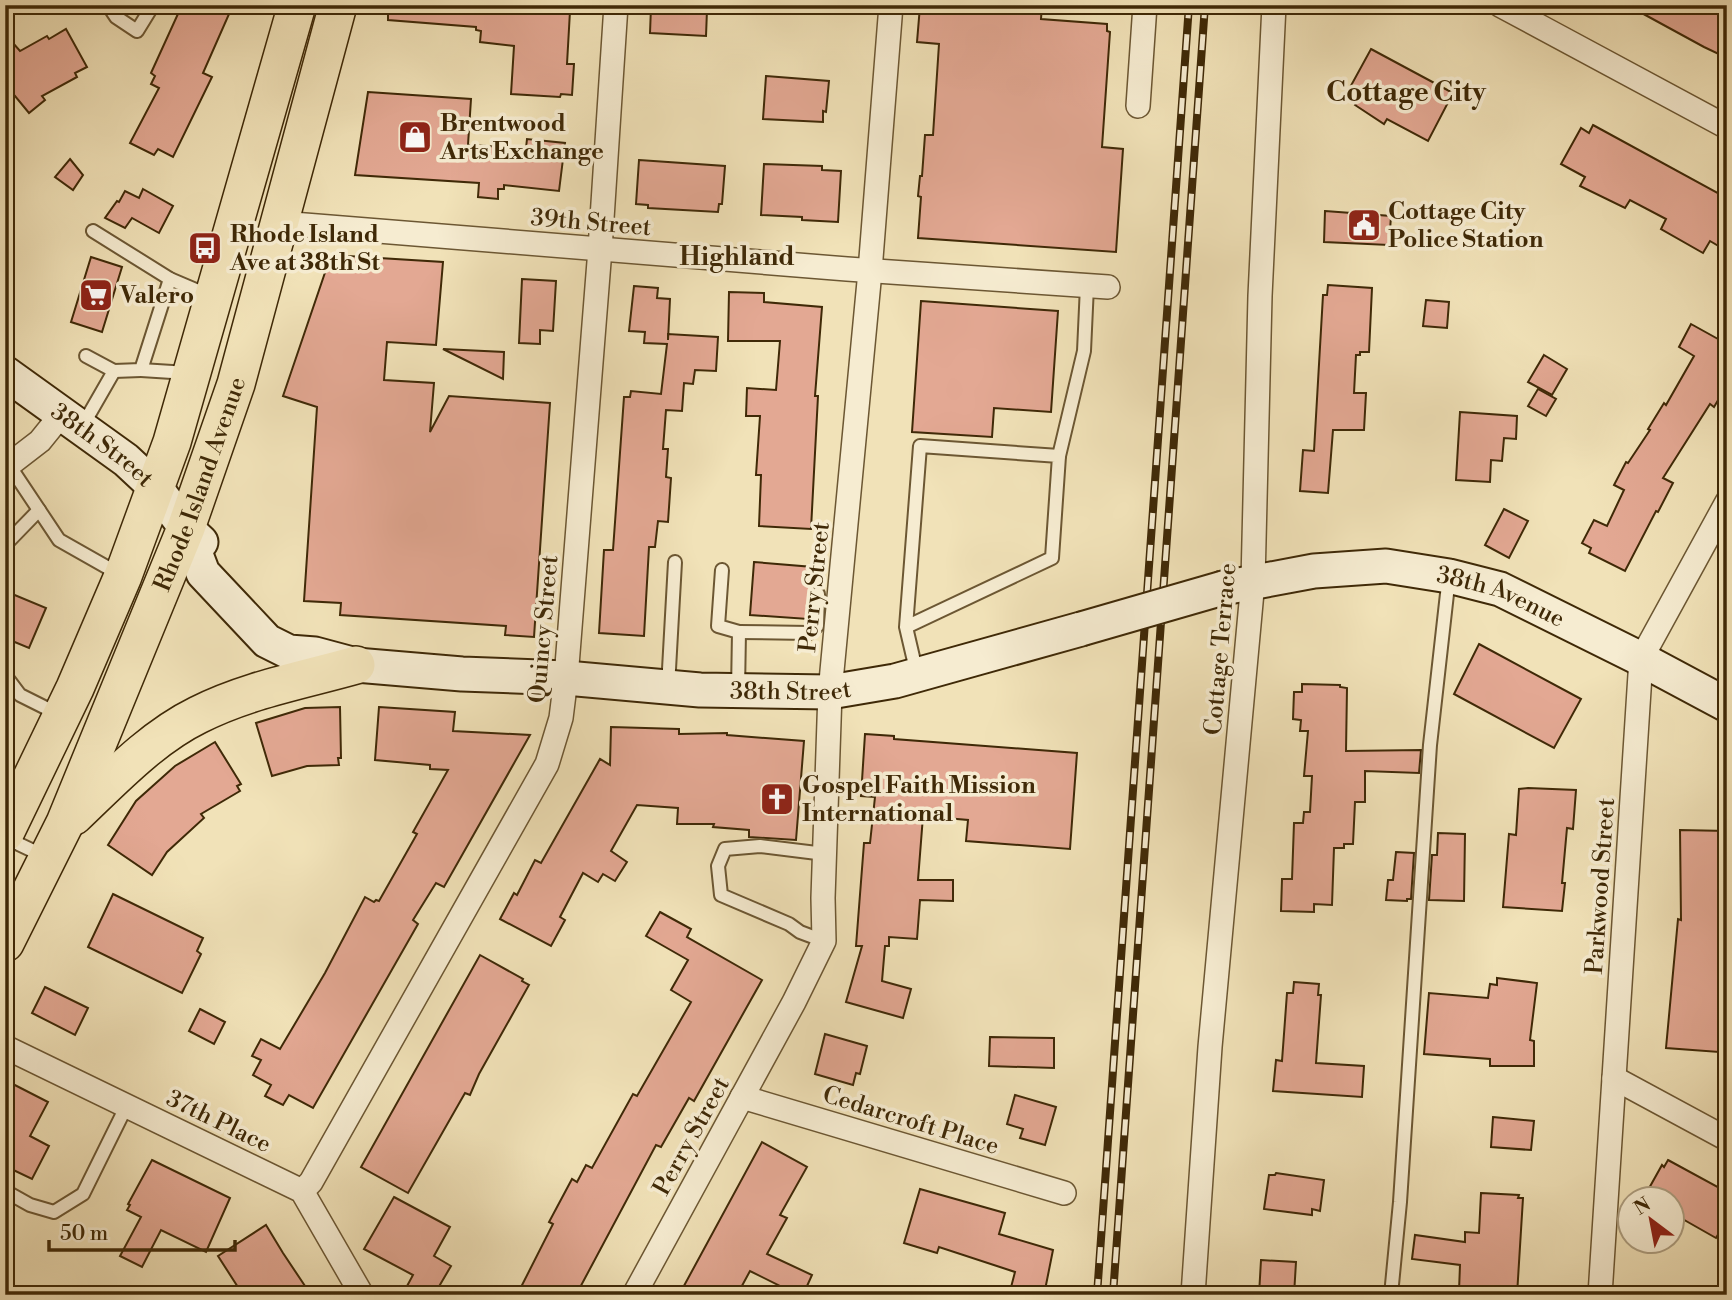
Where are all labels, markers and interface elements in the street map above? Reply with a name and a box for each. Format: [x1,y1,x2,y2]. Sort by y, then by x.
district label: Cottage City [1326,75,1487,110]
place label: Brentwood Arts Exchange [439,109,604,167]
shop icon: Brentwood Arts Exchange [396,118,434,156]
place label: Cottage City Police Station [1388,197,1544,255]
street label: 39th Street [529,203,653,243]
public building icon: Cottage City Police Station [1345,206,1383,244]
place label: Rhode Island Ave at 38th St [229,220,380,278]
bus stop icon: Rhode Island Ave at 38th St [186,229,224,267]
district label: Highland [679,241,795,273]
supermarket icon: Valero [77,276,115,314]
place label: Valero [119,281,194,311]
street label: Rhode Island Avenue [148,374,253,596]
street label: 38th Street [45,397,160,494]
street label: Perry Street [793,520,837,654]
street label: Quincy Street [523,553,565,704]
street label: 38th Avenue [1435,560,1569,635]
street label: Cottage Terrace [1199,562,1243,736]
street label: 38th Street [730,675,854,708]
place label: Gospel Faith Mission International [802,771,1036,829]
church icon: Gospel Faith Mission International [758,780,796,818]
street label: Parkwood Street [1580,796,1622,975]
street label: Perry Street [647,1072,737,1201]
street label: Cedarcroft Place [819,1080,1002,1162]
street label: 37th Place [161,1084,276,1160]
north arrow [1616,1184,1686,1254]
text: N [1630,1192,1655,1221]
scale bar [49,1209,234,1253]
text: 50 m [60,1221,108,1247]

